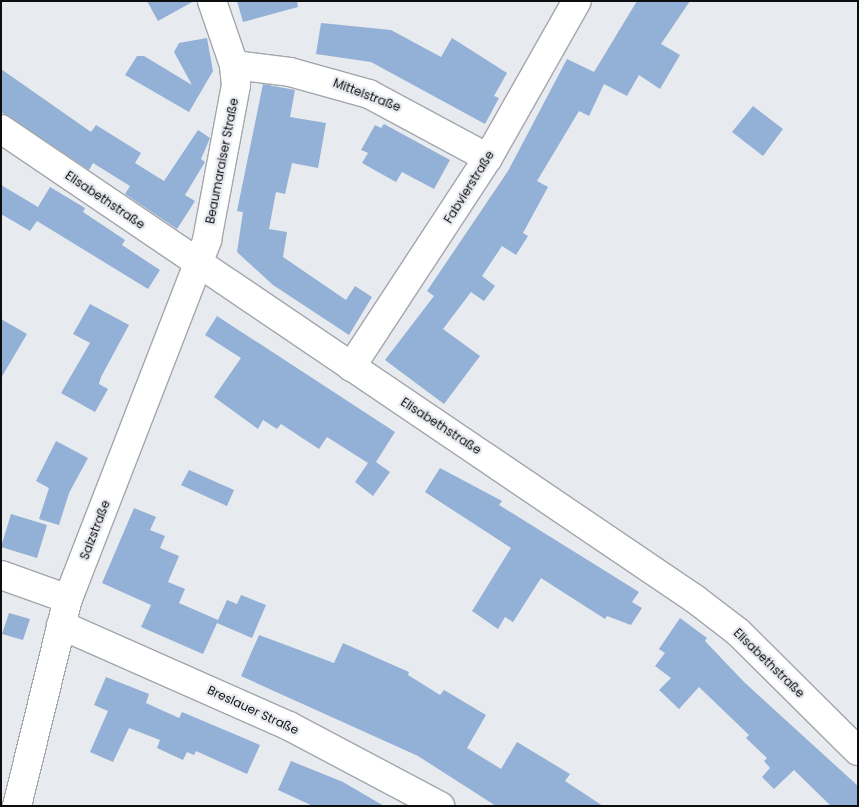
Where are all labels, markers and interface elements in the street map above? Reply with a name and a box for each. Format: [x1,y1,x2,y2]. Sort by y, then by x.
street label: Mittelstraße [331,76,403,114]
street label: Beaumaraiser Straße [203,97,241,225]
street label: Fabvierstraße [441,148,497,226]
street label: Elisabethstraße [62,168,148,232]
street label: Elisabethstraße [398,395,484,457]
street label: Salzstraße [77,498,113,562]
street label: Elisabethstraße [731,626,807,700]
street label: Breslauer Straße [205,683,301,737]

